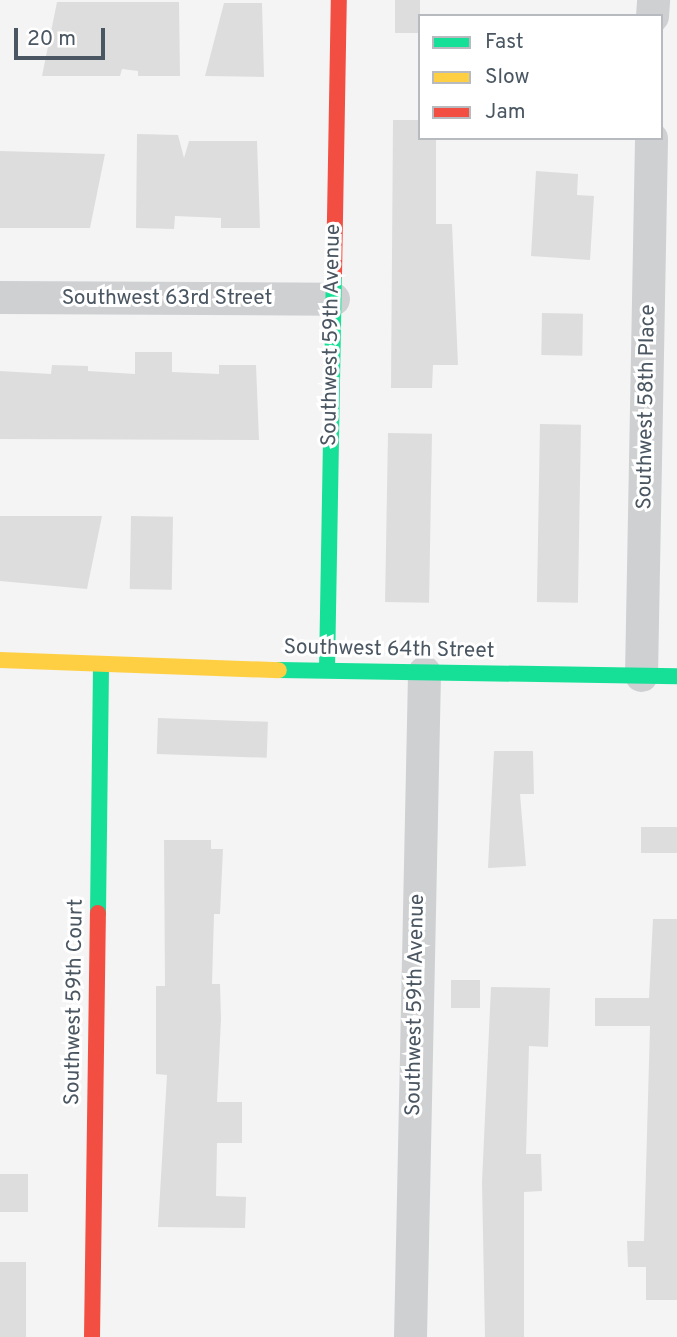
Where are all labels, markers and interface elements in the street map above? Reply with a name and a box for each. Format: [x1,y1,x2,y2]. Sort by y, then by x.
scale bar [18,14,108,58]
legend [418,14,663,140]
text: 20 m [27,26,76,53]
text: Fast [485,29,524,56]
text: Slow [485,64,530,91]
text: Jam [485,99,526,126]
street label: Southwest 59th Avenue [317,223,347,447]
street label: Southwest 63rd Street [62,286,272,312]
street label: Southwest 58th Place [633,304,661,510]
street label: Southwest 64th Street [283,636,495,664]
street label: Southwest 59th Avenue [401,893,431,1117]
street label: Southwest 59th Court [61,898,89,1106]

